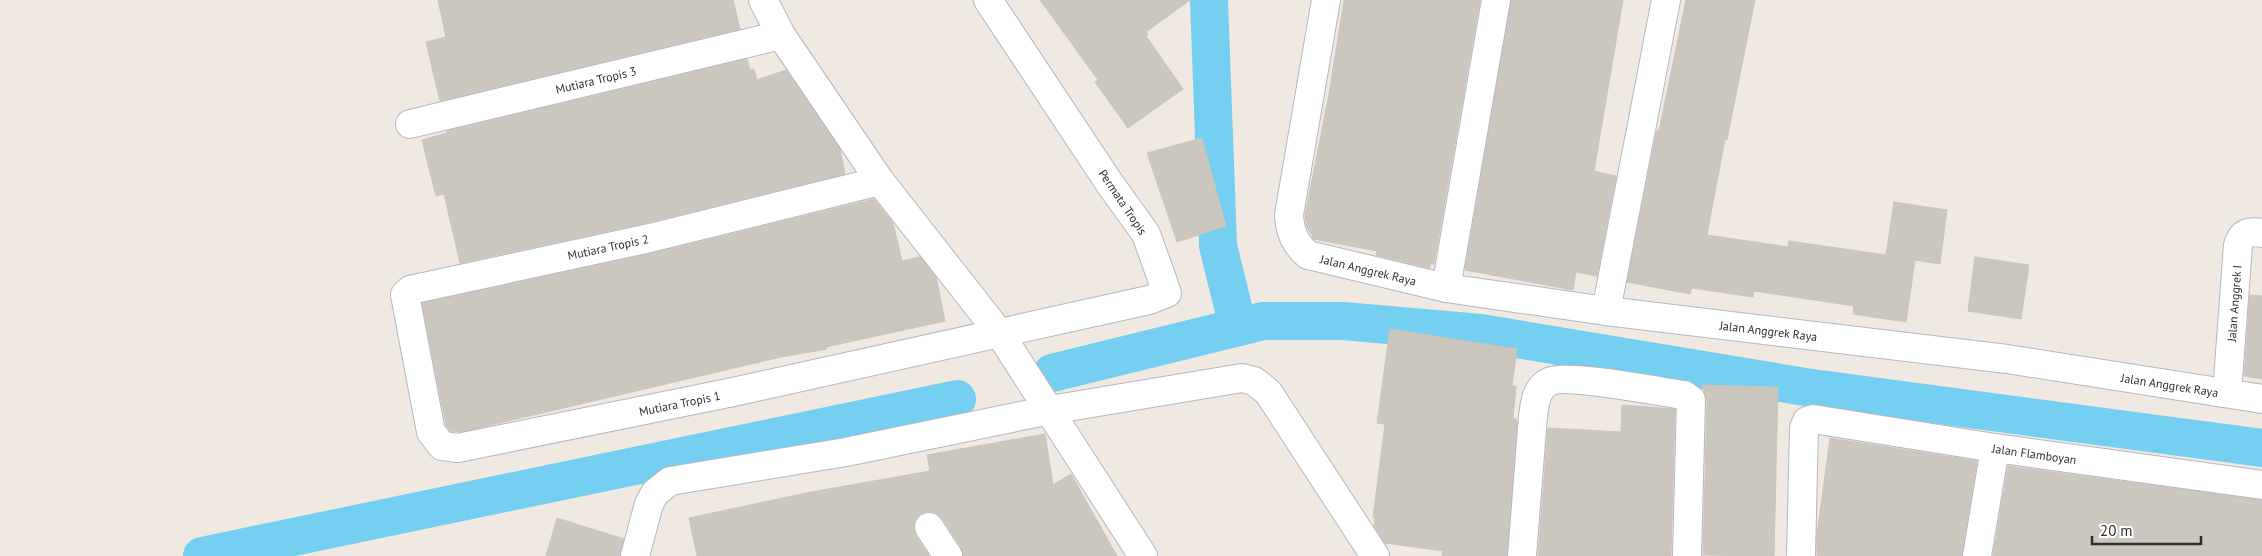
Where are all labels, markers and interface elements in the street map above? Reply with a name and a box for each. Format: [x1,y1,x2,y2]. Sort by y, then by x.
street label: Mutiara Tropis 3 [554,63,638,96]
street label: Permata Tropis [1096,166,1150,238]
street label: Mutiara Tropis 2 [566,231,650,263]
street label: Jalan Anggrek Raya [1318,251,1418,288]
street label: Jalan Anggrek I [2223,264,2244,343]
street label: Jalan Anggrek Raya [1718,317,1818,344]
street label: Jalan Anggrek Raya [2119,369,2220,400]
street label: Mutiara Tropis 1 [638,387,721,418]
street label: Jalan Flamboyan [1990,440,2078,467]
scale bar [2092,514,2201,546]
text: 20 m [2100,521,2133,540]

